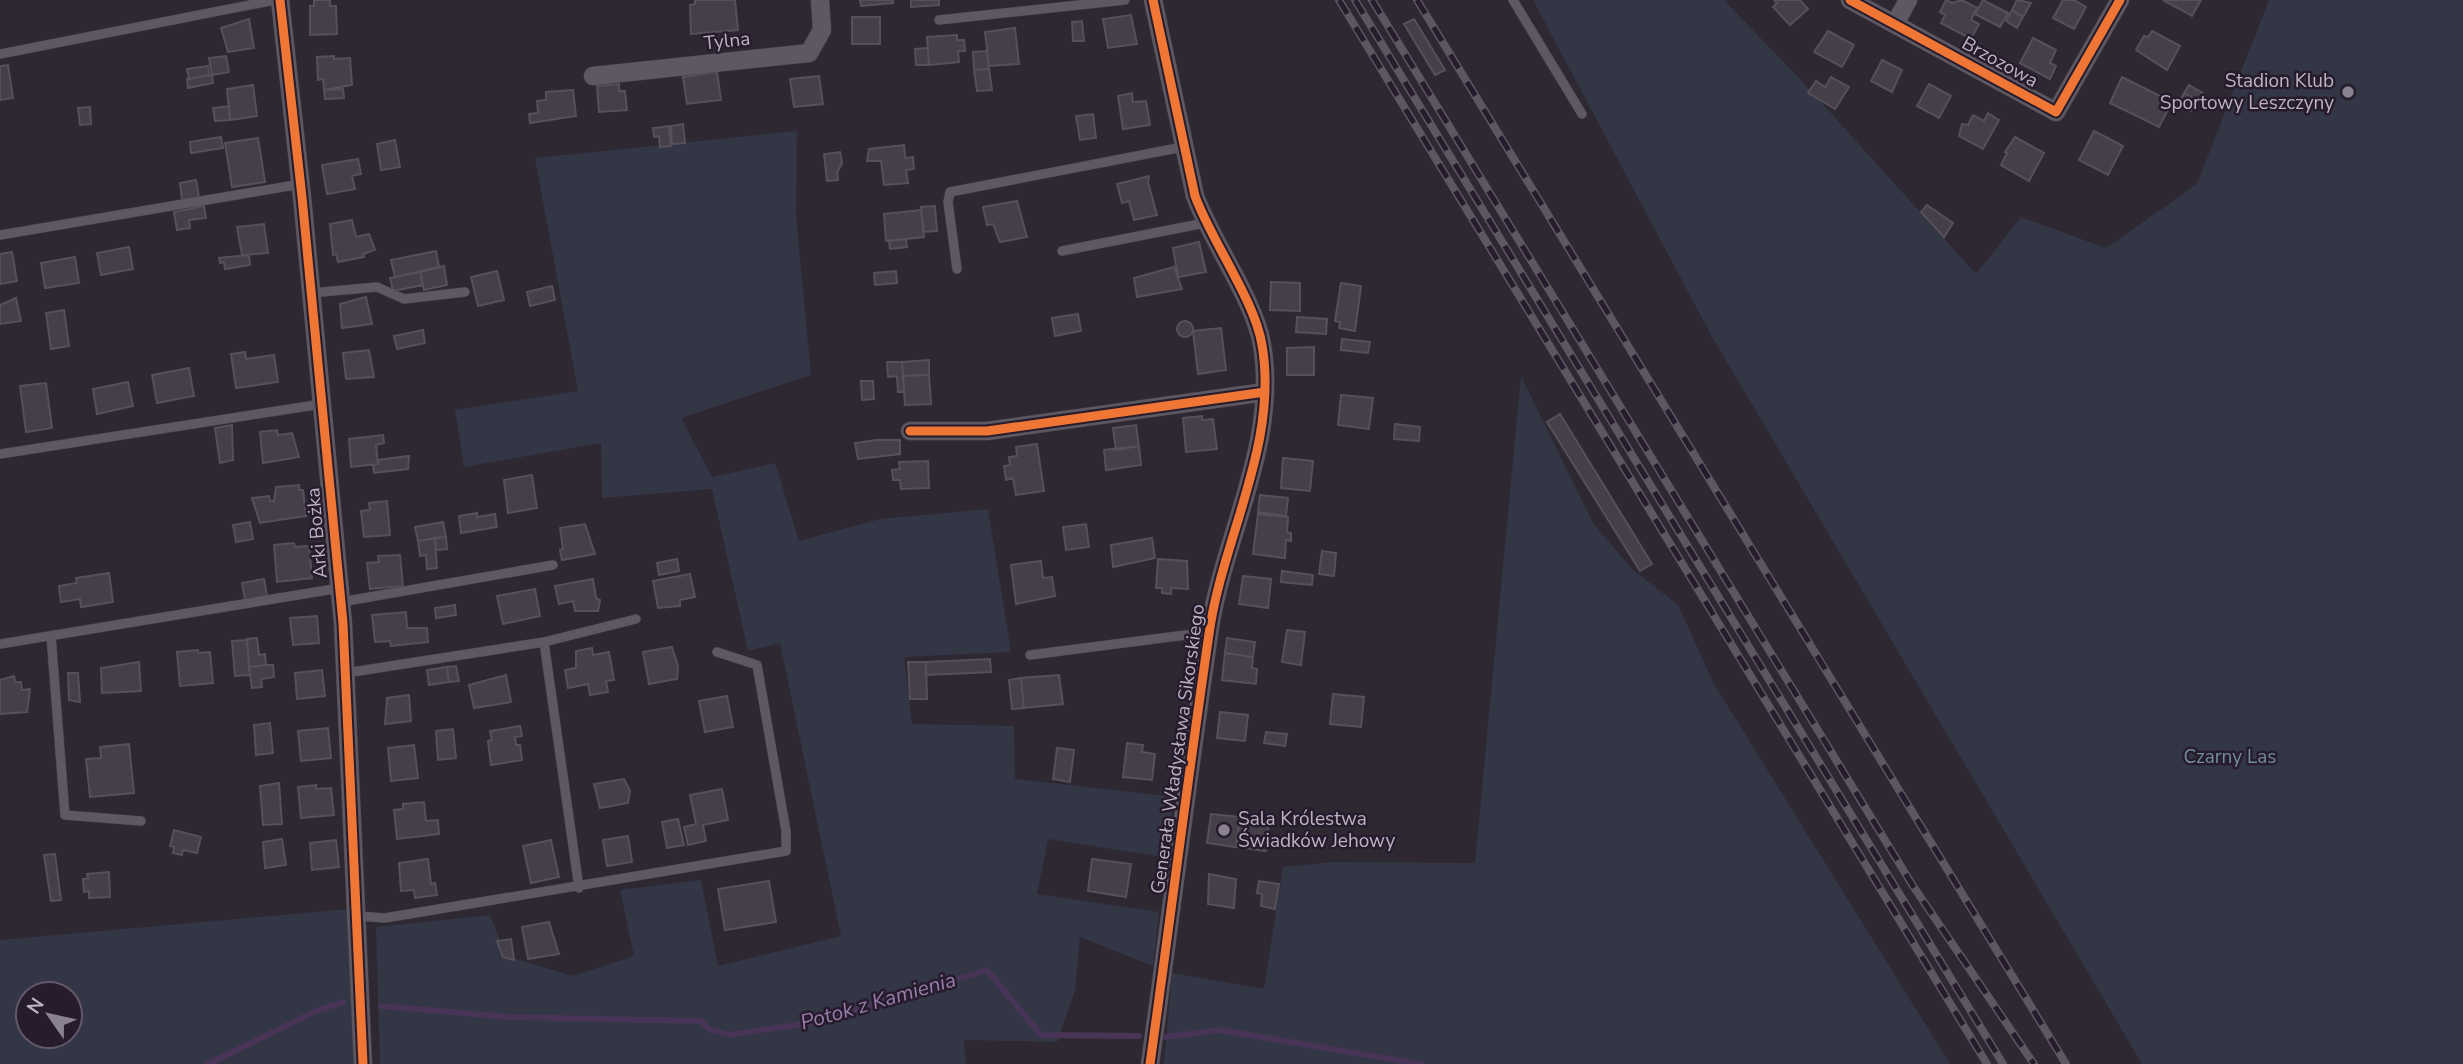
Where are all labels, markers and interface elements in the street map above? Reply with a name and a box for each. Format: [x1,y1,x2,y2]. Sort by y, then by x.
street label: Tylna [703,26,751,56]
street label: Brzozowa [1957,30,2043,94]
place label: Stadion Klub Sportowy Leszczyny [2160,68,2334,116]
marker: Stadion Klub Sportowy Leszczyny [2340,84,2356,100]
street label: Arki Bożka [300,487,334,579]
street label: Generała Władysława Sikorskiego [1145,602,1211,896]
park label: Czarny Las [2184,744,2276,770]
place label: Sala Królestwa Świadków Jehowy [1238,806,1395,854]
marker: Sala Królestwa Świadków Jehowy [1216,822,1232,838]
water label: Potok z Kamienia [797,965,959,1037]
north arrow [14,980,84,1050]
text: N [21,993,50,1019]

